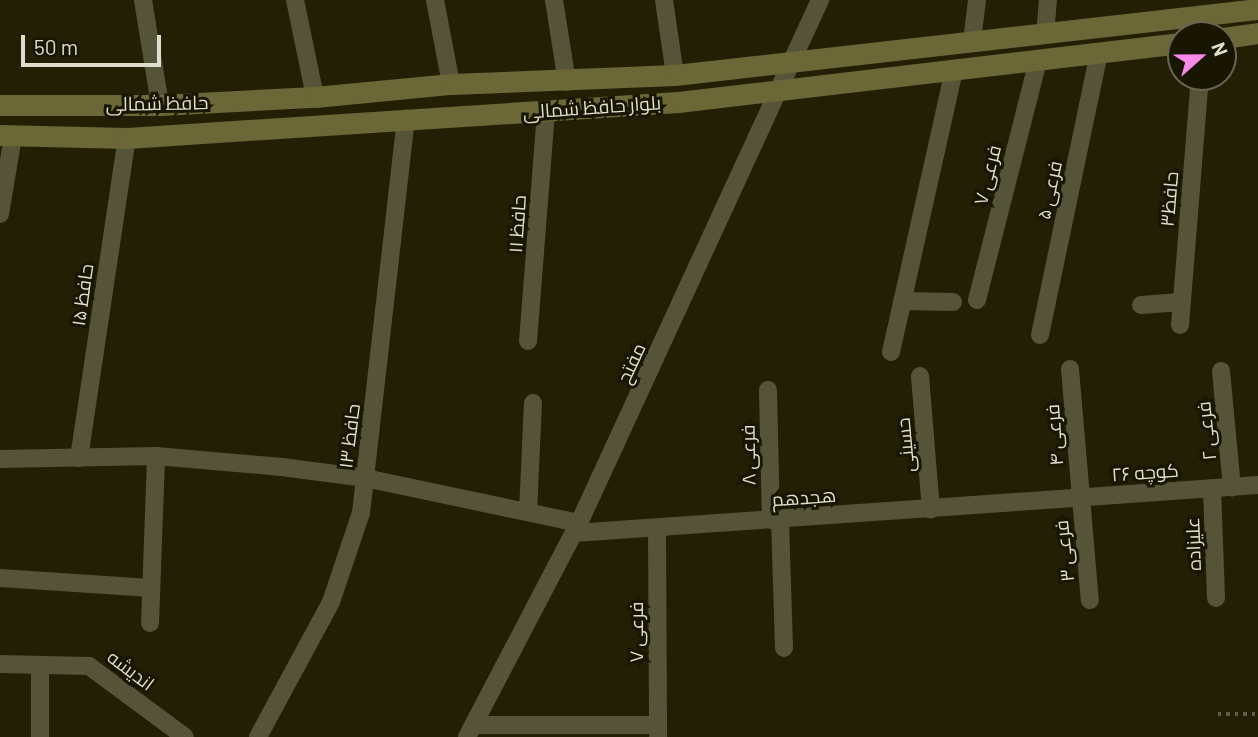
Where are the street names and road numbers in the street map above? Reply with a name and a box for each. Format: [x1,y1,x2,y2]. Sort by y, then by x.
street label: حافظ شمالی [105,91,209,115]
street label: بلوار حافظ شمالی [522,91,662,123]
street label: فرعی ۷ [969,143,1005,207]
street label: فرعی ۵ [1032,159,1066,221]
street label: حافظ۳ [1155,170,1183,228]
street label: حافظ ۱۱ [504,194,530,254]
street label: حافظ ۱۵ [66,262,98,328]
street label: مفتح [612,339,650,387]
street label: فرعی ۲ [1192,400,1220,462]
street label: حافظ ۱۳ [334,402,364,470]
street label: فرعی ۴ [1040,403,1068,467]
street label: حسینی [891,417,919,473]
street label: فرعی ۸ [736,424,760,486]
street label: کوچه ۲۶ [1111,458,1179,486]
street label: هجدهم [771,483,837,511]
street label: علیزاده [1181,517,1205,571]
street label: فرعی ۳ [1049,519,1079,583]
street label: فرعی ۷ [625,602,647,662]
street label: اندیشه [103,645,159,695]

